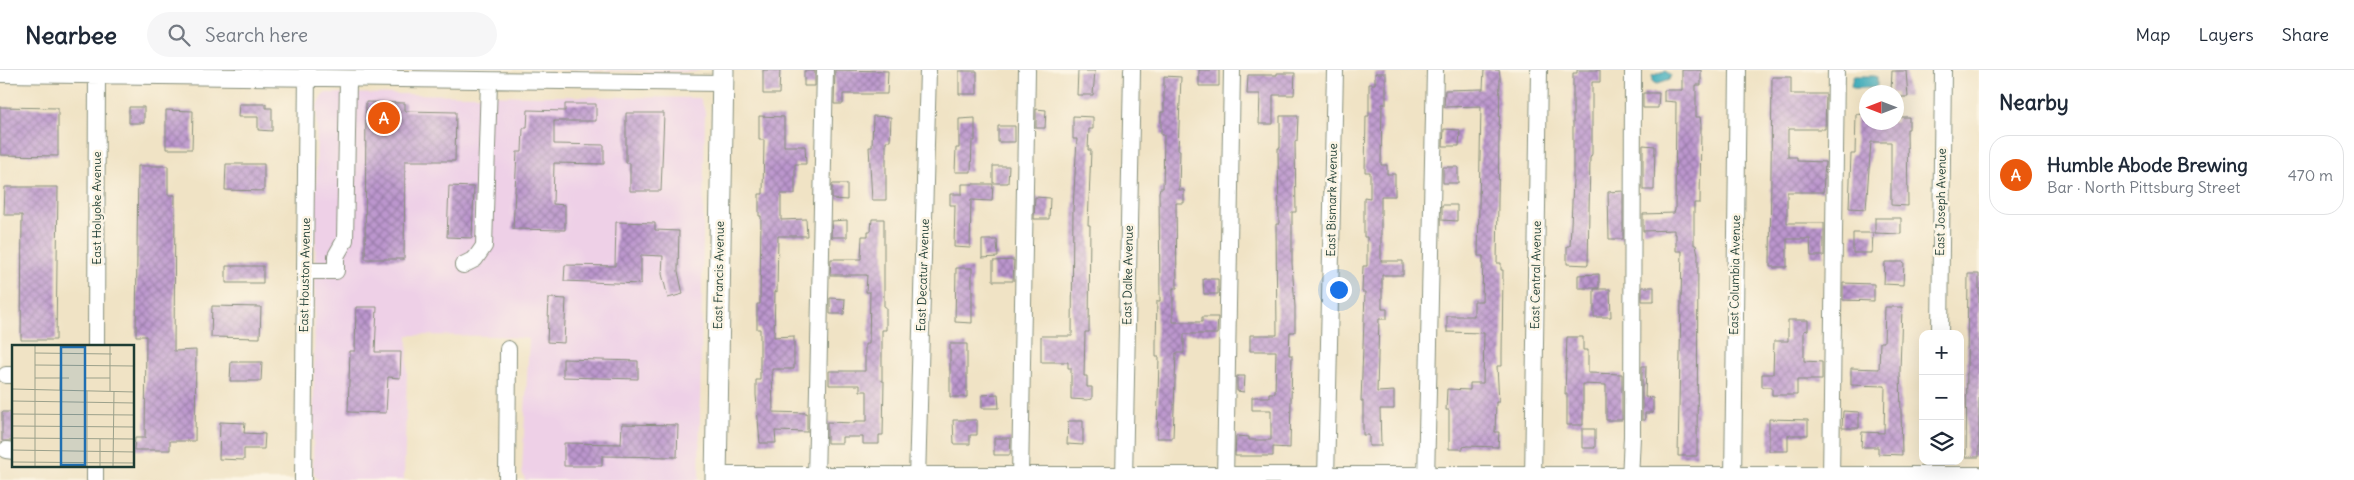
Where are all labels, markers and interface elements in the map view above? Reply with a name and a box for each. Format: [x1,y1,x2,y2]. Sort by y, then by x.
search box [147,12,497,57]
text: Nearbee [25,20,117,50]
icon: search [165,21,193,49]
text: Search here [205,23,308,47]
text: Map [2135,23,2170,46]
text: Layers [2198,23,2254,46]
text: Share [2282,23,2329,46]
north arrow [1859,85,1904,130]
text: Nearby [1999,89,2069,116]
pin: A [368,99,400,137]
street label: East Bismark Avenue [1323,143,1340,257]
street label: East Joseph Avenue [1932,148,1949,256]
street label: East Holyoke Avenue [89,151,104,265]
text: Humble Abode Brewing [2047,153,2248,177]
text: A [2011,165,2021,185]
text: 470 m [2288,165,2333,185]
text: Bar · North Pittsburg Street [2047,177,2240,197]
street label: East Columbia Avenue [1726,215,1743,335]
street label: East Houston Avenue [296,218,313,332]
street label: East Decatur Avenue [913,218,932,332]
street label: East Francis Avenue [710,221,727,329]
street label: East Central Avenue [1527,221,1544,329]
street label: East Dalke Avenue [1119,225,1136,325]
your location [1326,277,1352,303]
map controls [1919,330,1964,465]
button: + [1919,330,1964,375]
inset map [12,345,135,468]
button: − [1919,375,1964,420]
button: layers [1919,420,1964,465]

